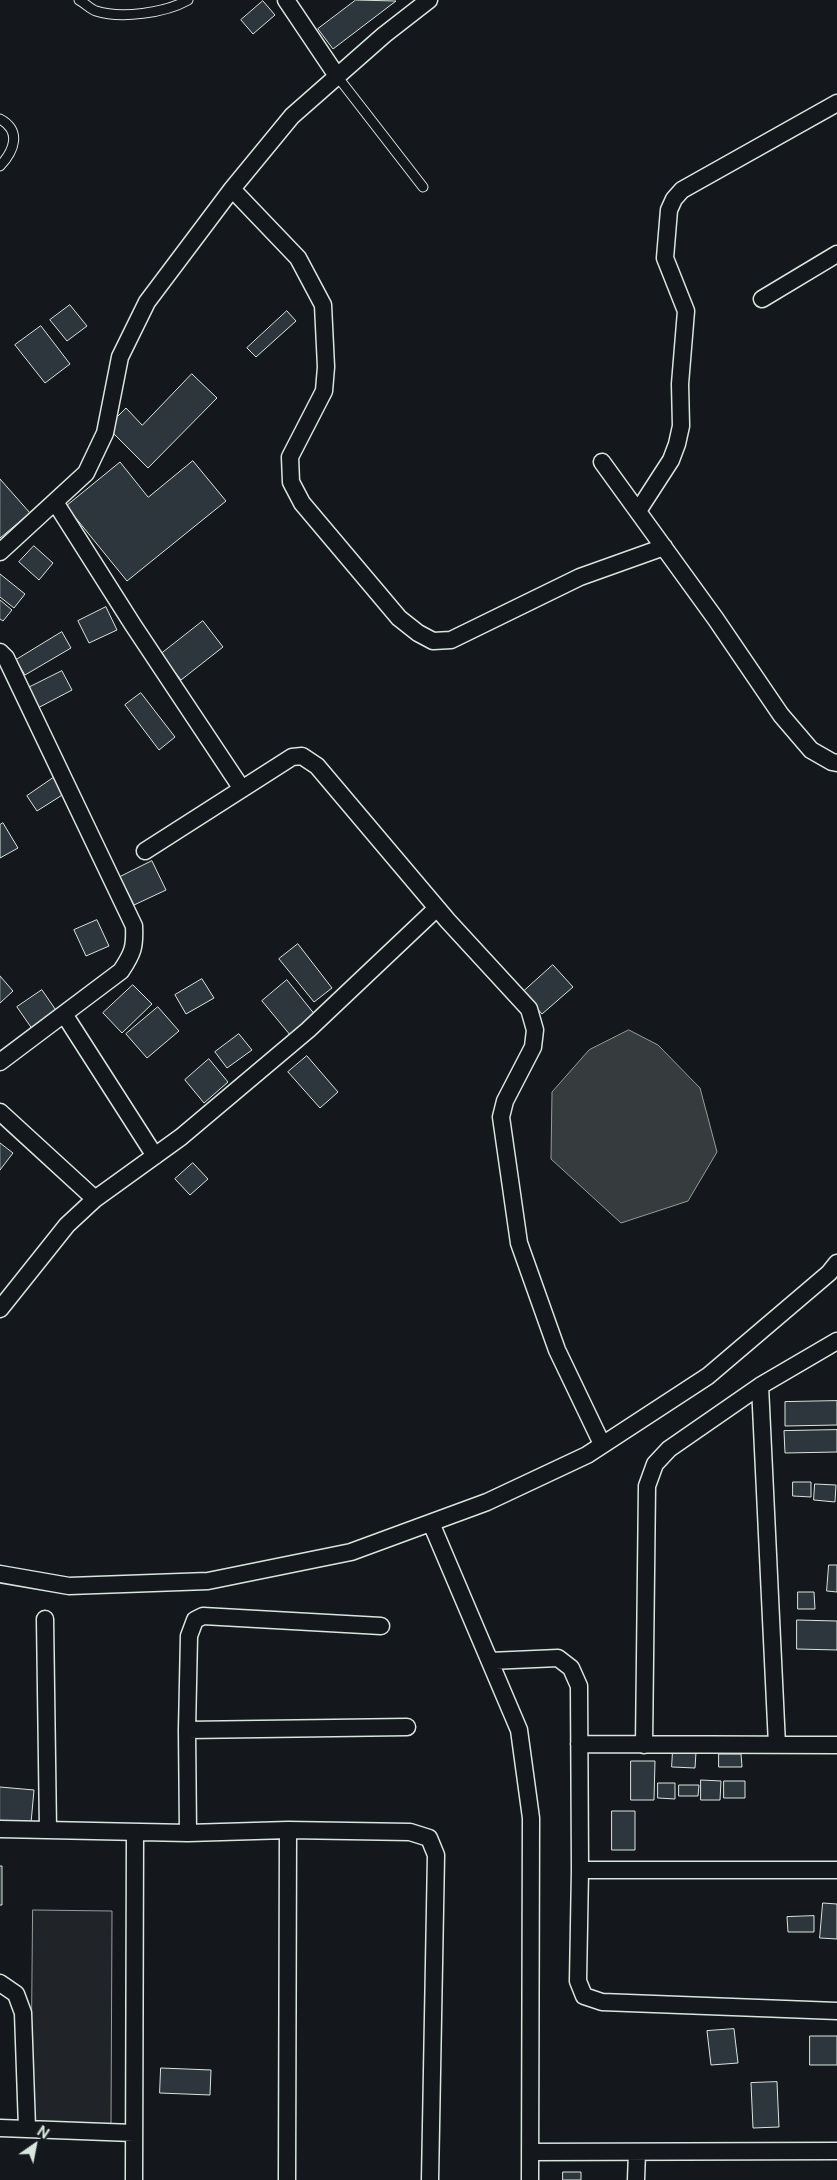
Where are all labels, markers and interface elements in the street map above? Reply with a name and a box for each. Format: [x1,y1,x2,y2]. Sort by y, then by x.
north arrow [10,2120,60,2170]
text: N [34,2123,52,2142]

